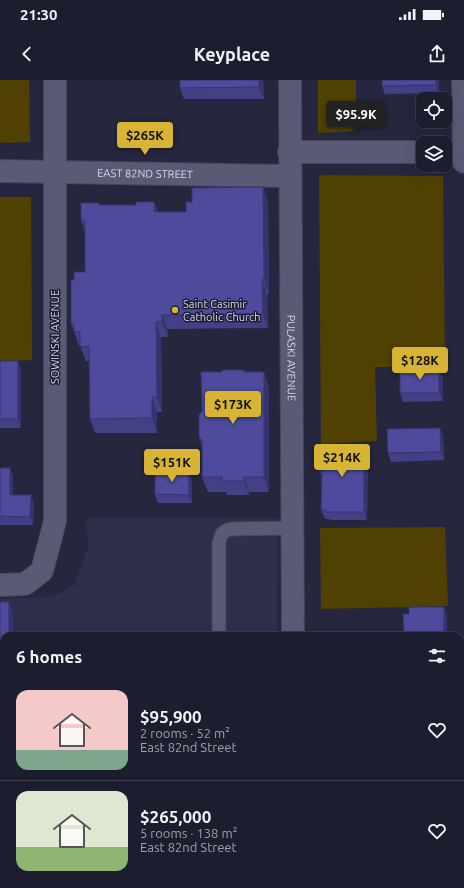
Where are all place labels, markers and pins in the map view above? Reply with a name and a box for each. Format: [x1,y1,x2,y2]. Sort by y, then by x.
pin: $95.9K [323,101,389,135]
pin: $265K [117,122,173,156]
place label: Saint Casimir Catholic Church [183,298,261,323]
marker: Saint Casimir Catholic Church [170,305,180,315]
pin: $128K [392,347,448,381]
pin: $173K [205,391,261,425]
pin: $214K [314,444,370,478]
pin: $151K [144,449,200,483]

